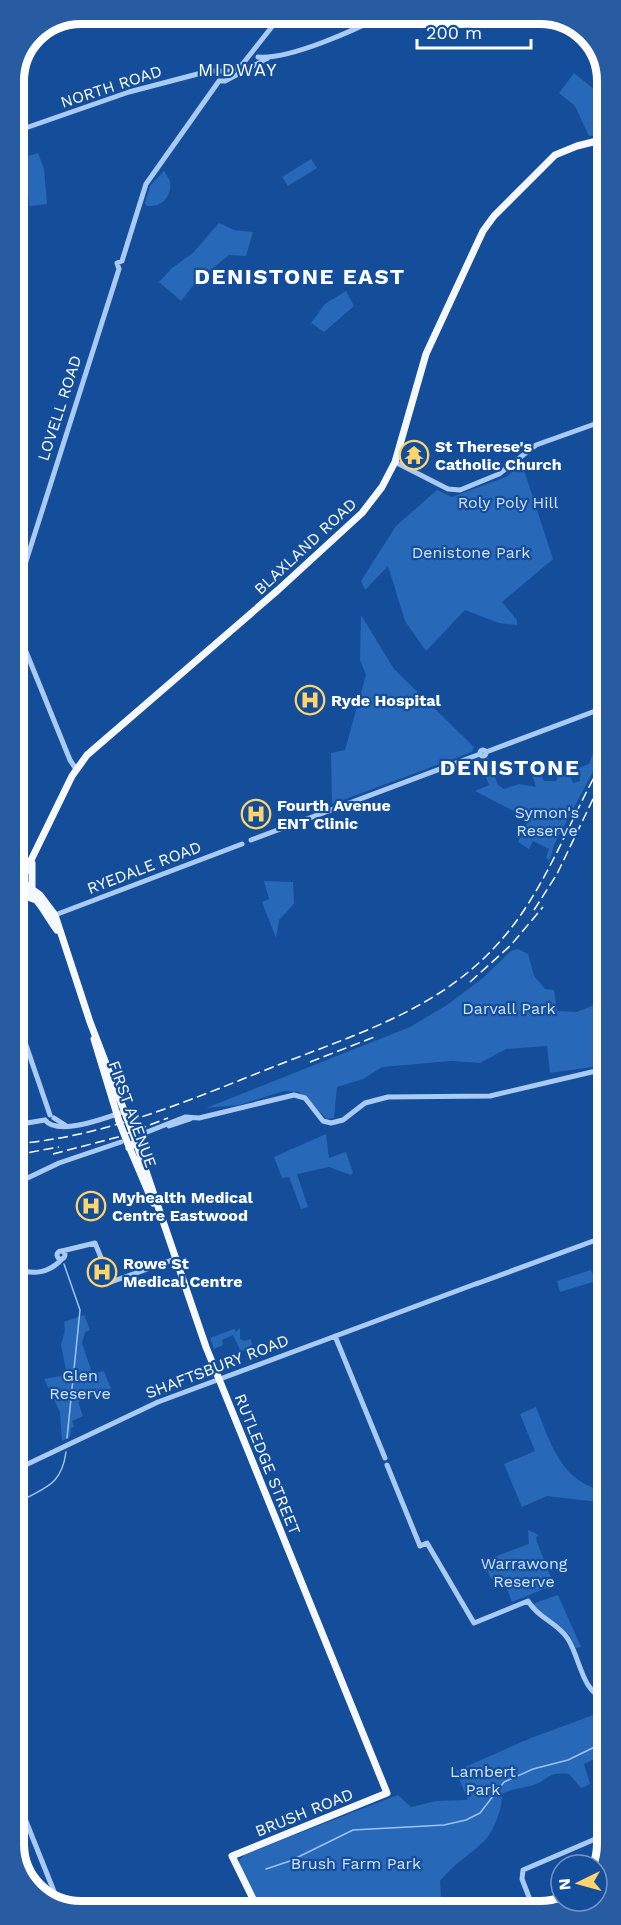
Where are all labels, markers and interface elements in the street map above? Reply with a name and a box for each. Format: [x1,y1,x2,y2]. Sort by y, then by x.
scale bar [417,12,531,50]
text: 200 m [426,22,482,43]
district label: MIDWAY [198,59,278,80]
street label: NORTH ROAD [58,61,164,112]
district label: DENISTONE EAST [194,264,406,289]
street label: LOVELL ROAD [33,353,85,463]
place label: St Therese's Catholic Church [435,437,562,474]
temple icon: St Therese's Catholic Church [398,439,430,471]
park label: Roly Poly Hill [458,493,558,512]
street label: BLAXLAND ROAD [250,494,360,599]
park label: Denistone Park [412,543,530,562]
hospital icon: Ryde Hospital [294,684,326,716]
place label: Ryde Hospital [331,691,442,710]
district label: DENISTONE [440,755,580,780]
place label: Fourth Avenue ENT Clinic [277,796,391,833]
hospital icon: Fourth Avenue ENT Clinic [240,798,272,830]
park label: Symon's Reserve [515,803,579,840]
street label: RYEDALE ROAD [84,837,204,898]
park label: Darvall Park [462,999,556,1018]
street label: FIRST AVENUE [104,1058,161,1170]
place label: Myhealth Medical Centre Eastwood [112,1188,253,1225]
hospital icon: Myhealth Medical Centre Eastwood [75,1190,107,1222]
place label: Rowe St Medical Centre [123,1254,242,1291]
hospital icon: Rowe St Medical Centre [86,1256,118,1288]
street label: SHAFTSBURY ROAD [143,1330,292,1403]
park label: Glen Reserve [49,1366,111,1403]
street label: RUTLEDGE STREET [231,1391,305,1538]
park label: Warrawong Reserve [481,1554,568,1591]
park label: Lambert Park [450,1762,516,1799]
street label: BRUSH ROAD [252,1784,356,1841]
north arrow [549,1853,609,1913]
park label: Brush Farm Park [291,1854,421,1873]
text: N [555,1878,575,1891]

